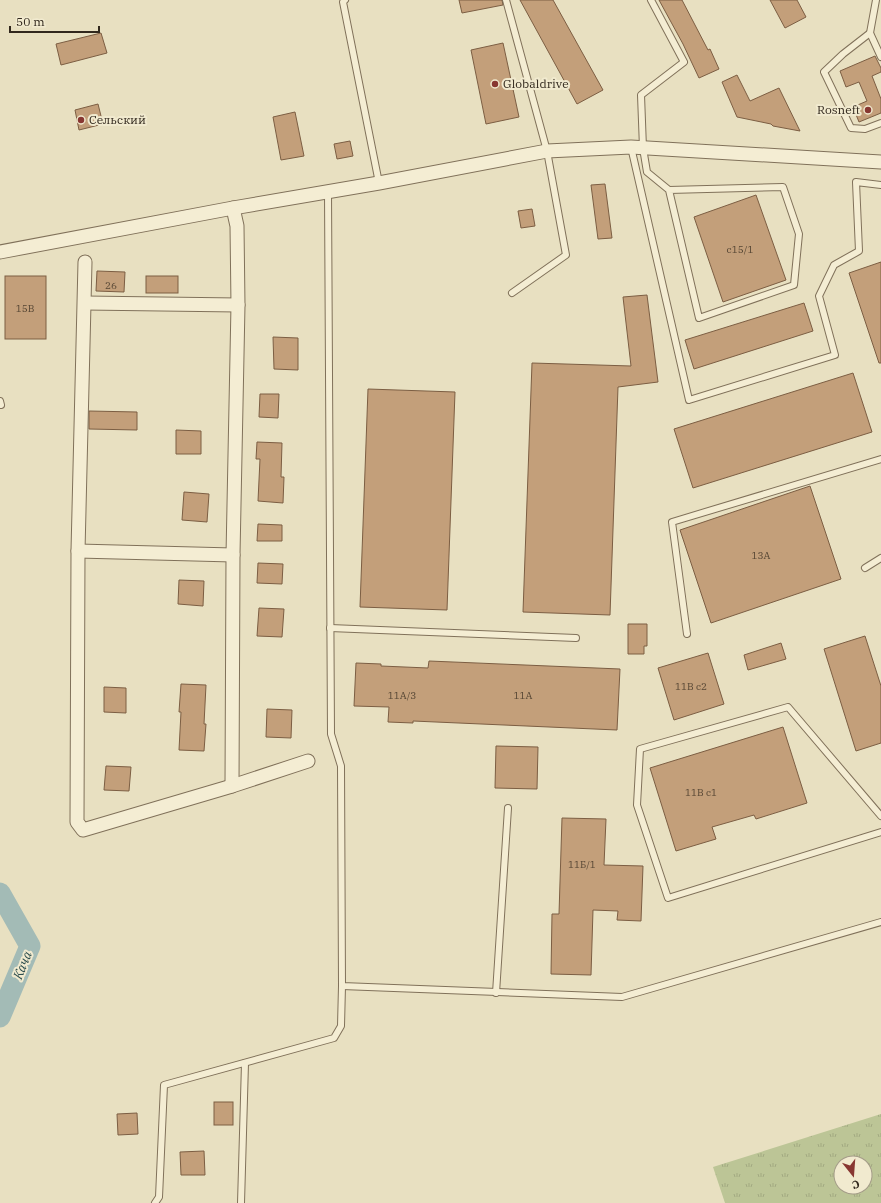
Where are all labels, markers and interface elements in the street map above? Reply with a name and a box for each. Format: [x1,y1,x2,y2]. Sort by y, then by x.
scale bar [10,8,99,34]
text: 50 m [16,14,45,29]
place label: Globaldrive [503,76,569,91]
marker: Globaldrive [490,79,500,89]
place label: Rosneft [817,102,860,117]
marker: Rosneft [863,105,873,115]
place label: Сельский [89,112,146,127]
marker: Сельский [76,115,86,125]
house number: с15/1 [727,243,753,256]
house number: 26 [105,279,117,292]
house number: 15В [16,302,35,315]
house number: 13А [752,549,771,562]
house number: 11В с2 [675,680,707,693]
house number: 11А/3 [388,689,416,702]
house number: 11А [514,689,533,702]
house number: 11В с1 [685,786,717,799]
house number: 11Б/1 [568,858,596,871]
water label: Кача [9,949,36,983]
north arrow [833,1155,873,1195]
text: С [850,1177,861,1192]

